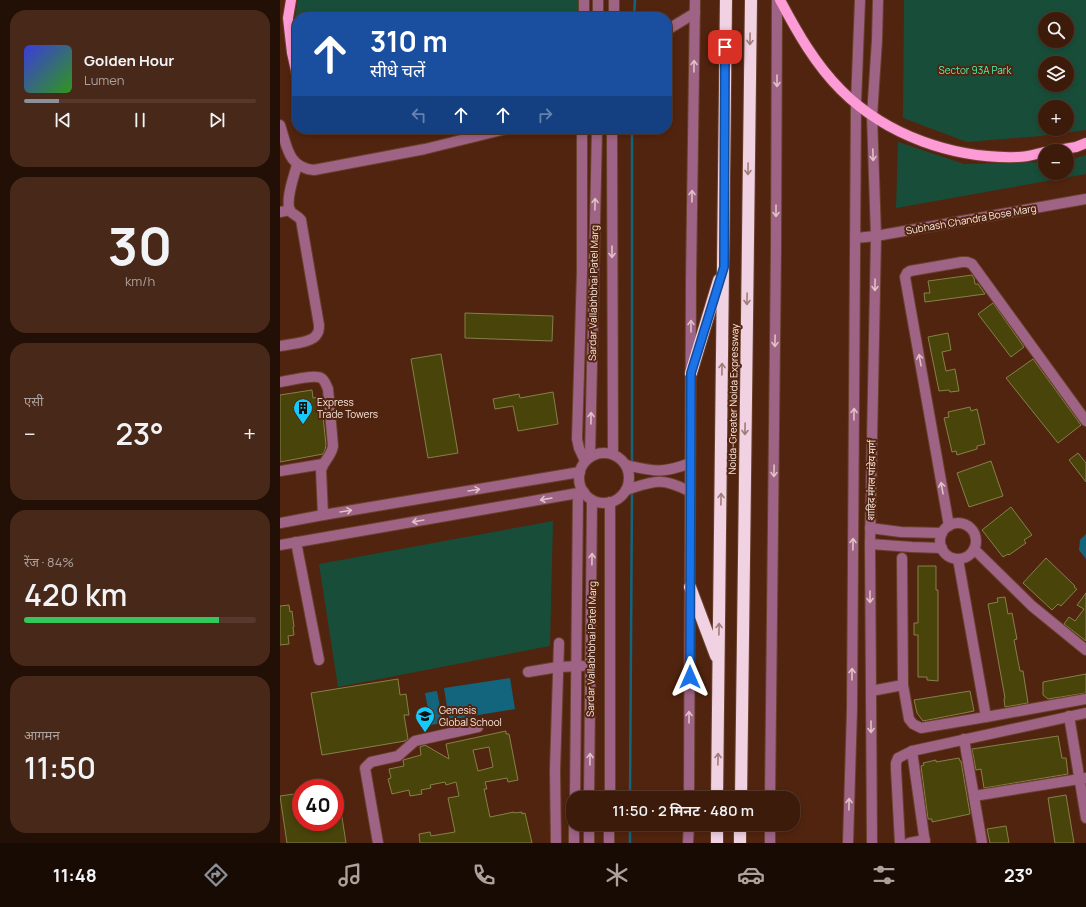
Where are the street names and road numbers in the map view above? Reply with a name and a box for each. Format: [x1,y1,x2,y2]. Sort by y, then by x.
street label: Subhash Chandra Bose Marg [905,201,1038,237]
street label: Sardar Vallabhbhai Patel Marg [585,225,601,361]
street label: Noida-Greater Noida Expressway [725,323,741,475]
street label: शाहिद मंगल पांडेय मार्ग [863,439,879,520]
street label: Sardar Vallabhbhai Patel Marg [583,581,599,717]

